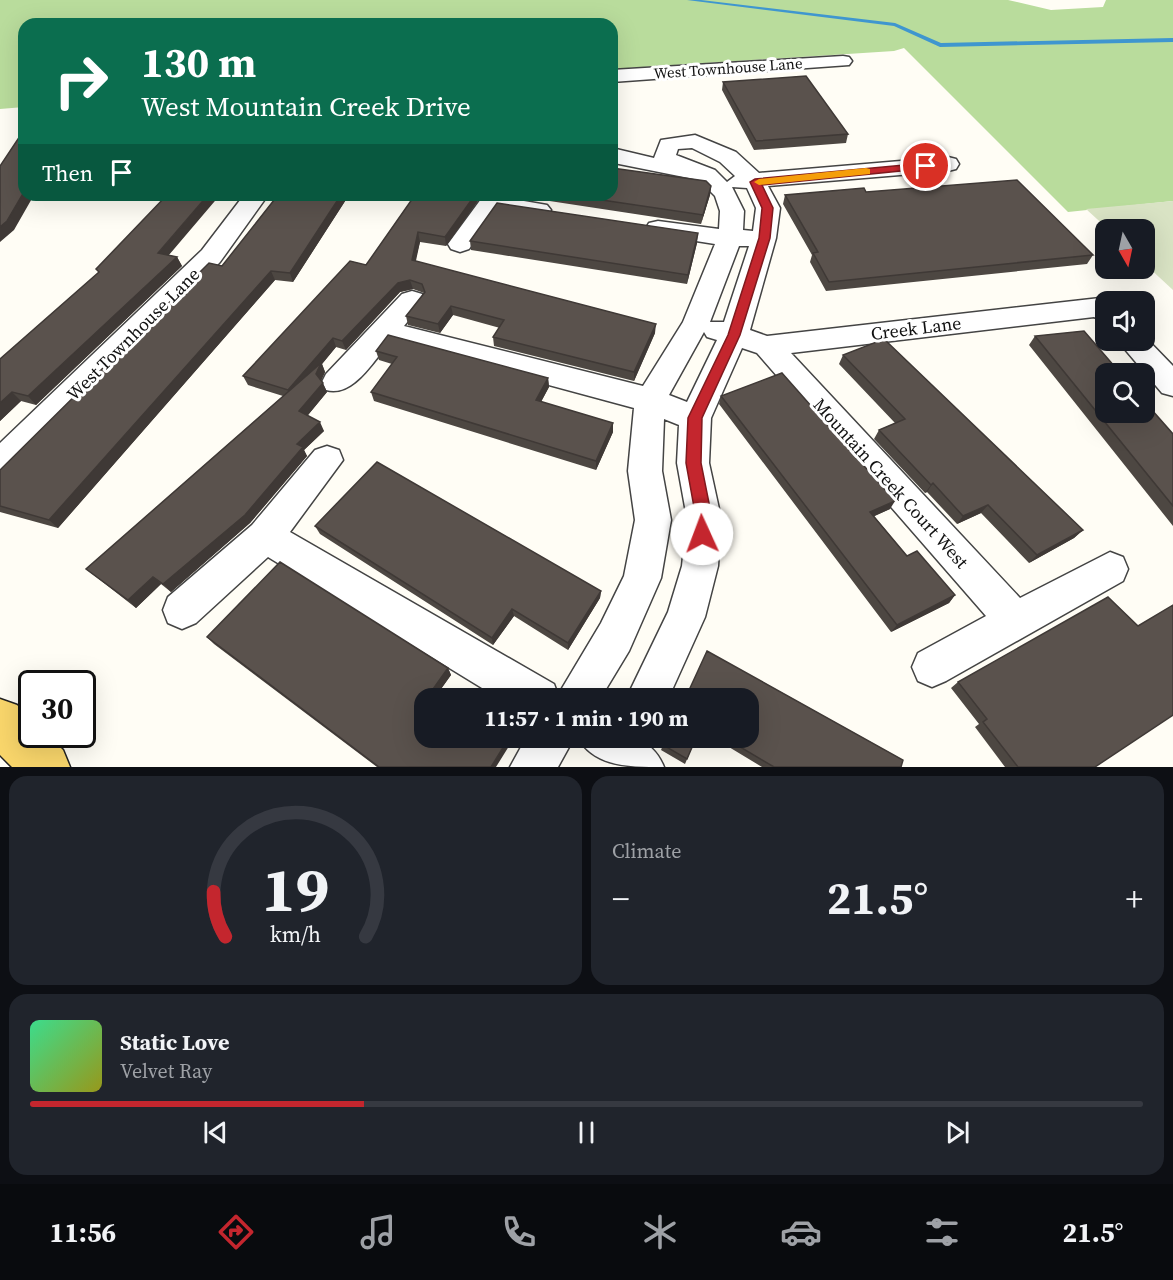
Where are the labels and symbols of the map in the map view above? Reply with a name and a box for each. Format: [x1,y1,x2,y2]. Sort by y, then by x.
street label: West Townhouse Lane [653,52,803,84]
pin [900,140,951,191]
north arrow [1095,219,1155,279]
street label: West Townhouse Lane [61,262,205,406]
street label: Creek Lane [869,310,963,346]
street label: Mountain Creek Court West [808,392,974,574]
position arrow [670,502,734,566]
speed limit sign: 30 [18,670,96,748]

